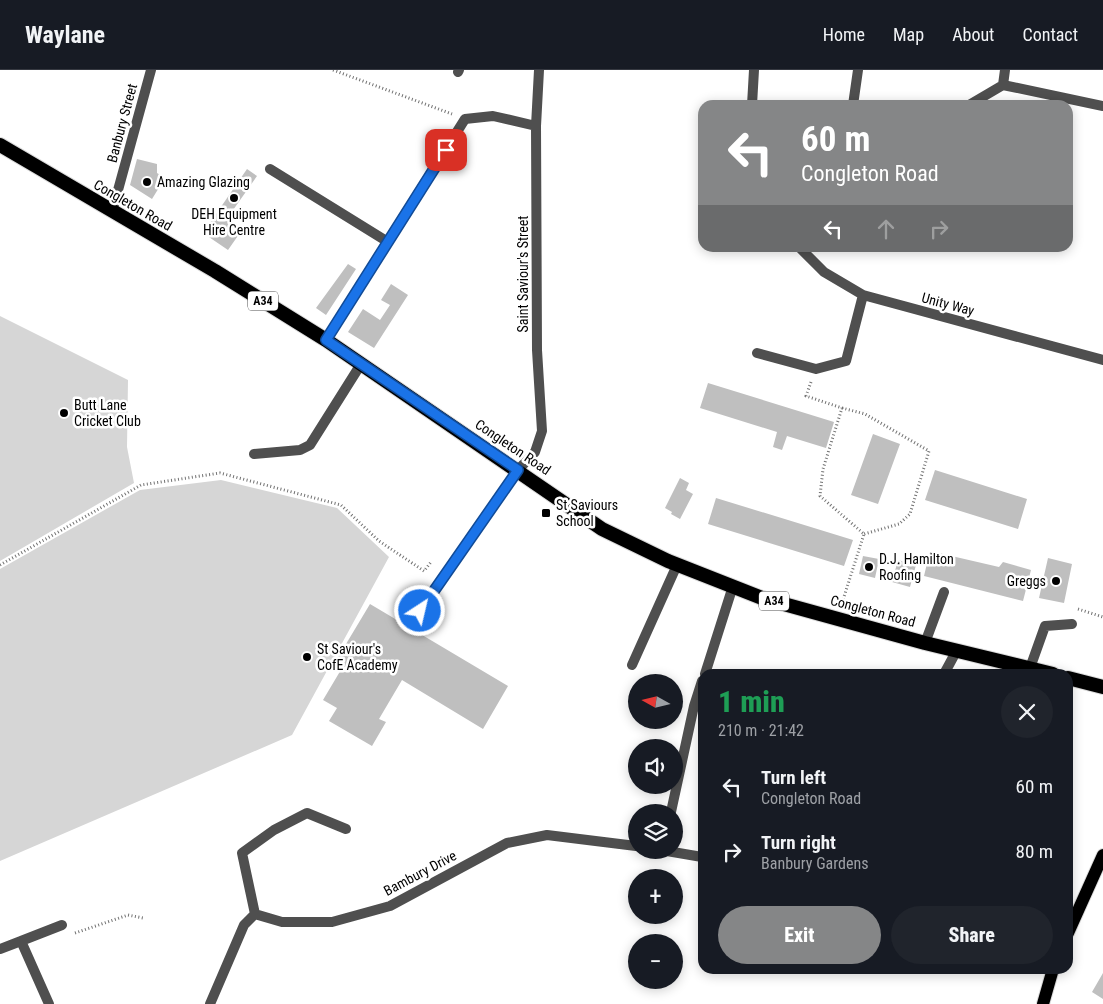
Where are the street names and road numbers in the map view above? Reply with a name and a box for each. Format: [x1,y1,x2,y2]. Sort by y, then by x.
street label: Banbury Street [104,82,140,164]
street label: Congleton Road [91,176,175,234]
street label: Saint Saviour's Street [515,216,531,332]
street label: Unity Way [920,289,976,319]
road number: A34 [248,292,278,310]
street label: Congleton Road [472,416,554,478]
road number: A34 [759,592,789,610]
street label: Congleton Road [829,592,917,630]
street label: Bambury Drive [381,847,459,899]

